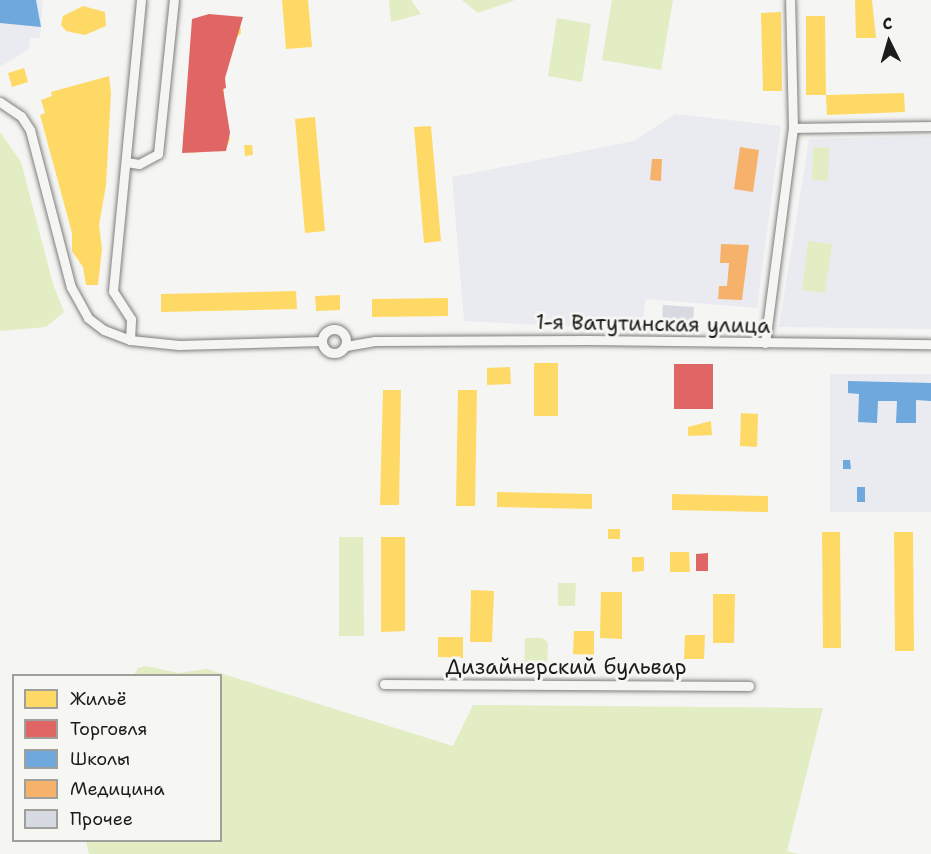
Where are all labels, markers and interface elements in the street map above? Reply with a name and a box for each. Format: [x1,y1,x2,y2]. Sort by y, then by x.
north arrow [859,12,919,72]
text: С [882,13,893,34]
street label: 1-я Ватутинская улица [535,309,771,339]
street label: Дизайнерский бульвар [445,654,687,680]
legend [12,674,222,842]
text: Жильё [70,687,127,711]
text: Торговля [70,717,148,741]
text: Школы [70,747,130,771]
text: Медицина [70,777,165,801]
text: Прочее [70,807,133,831]

